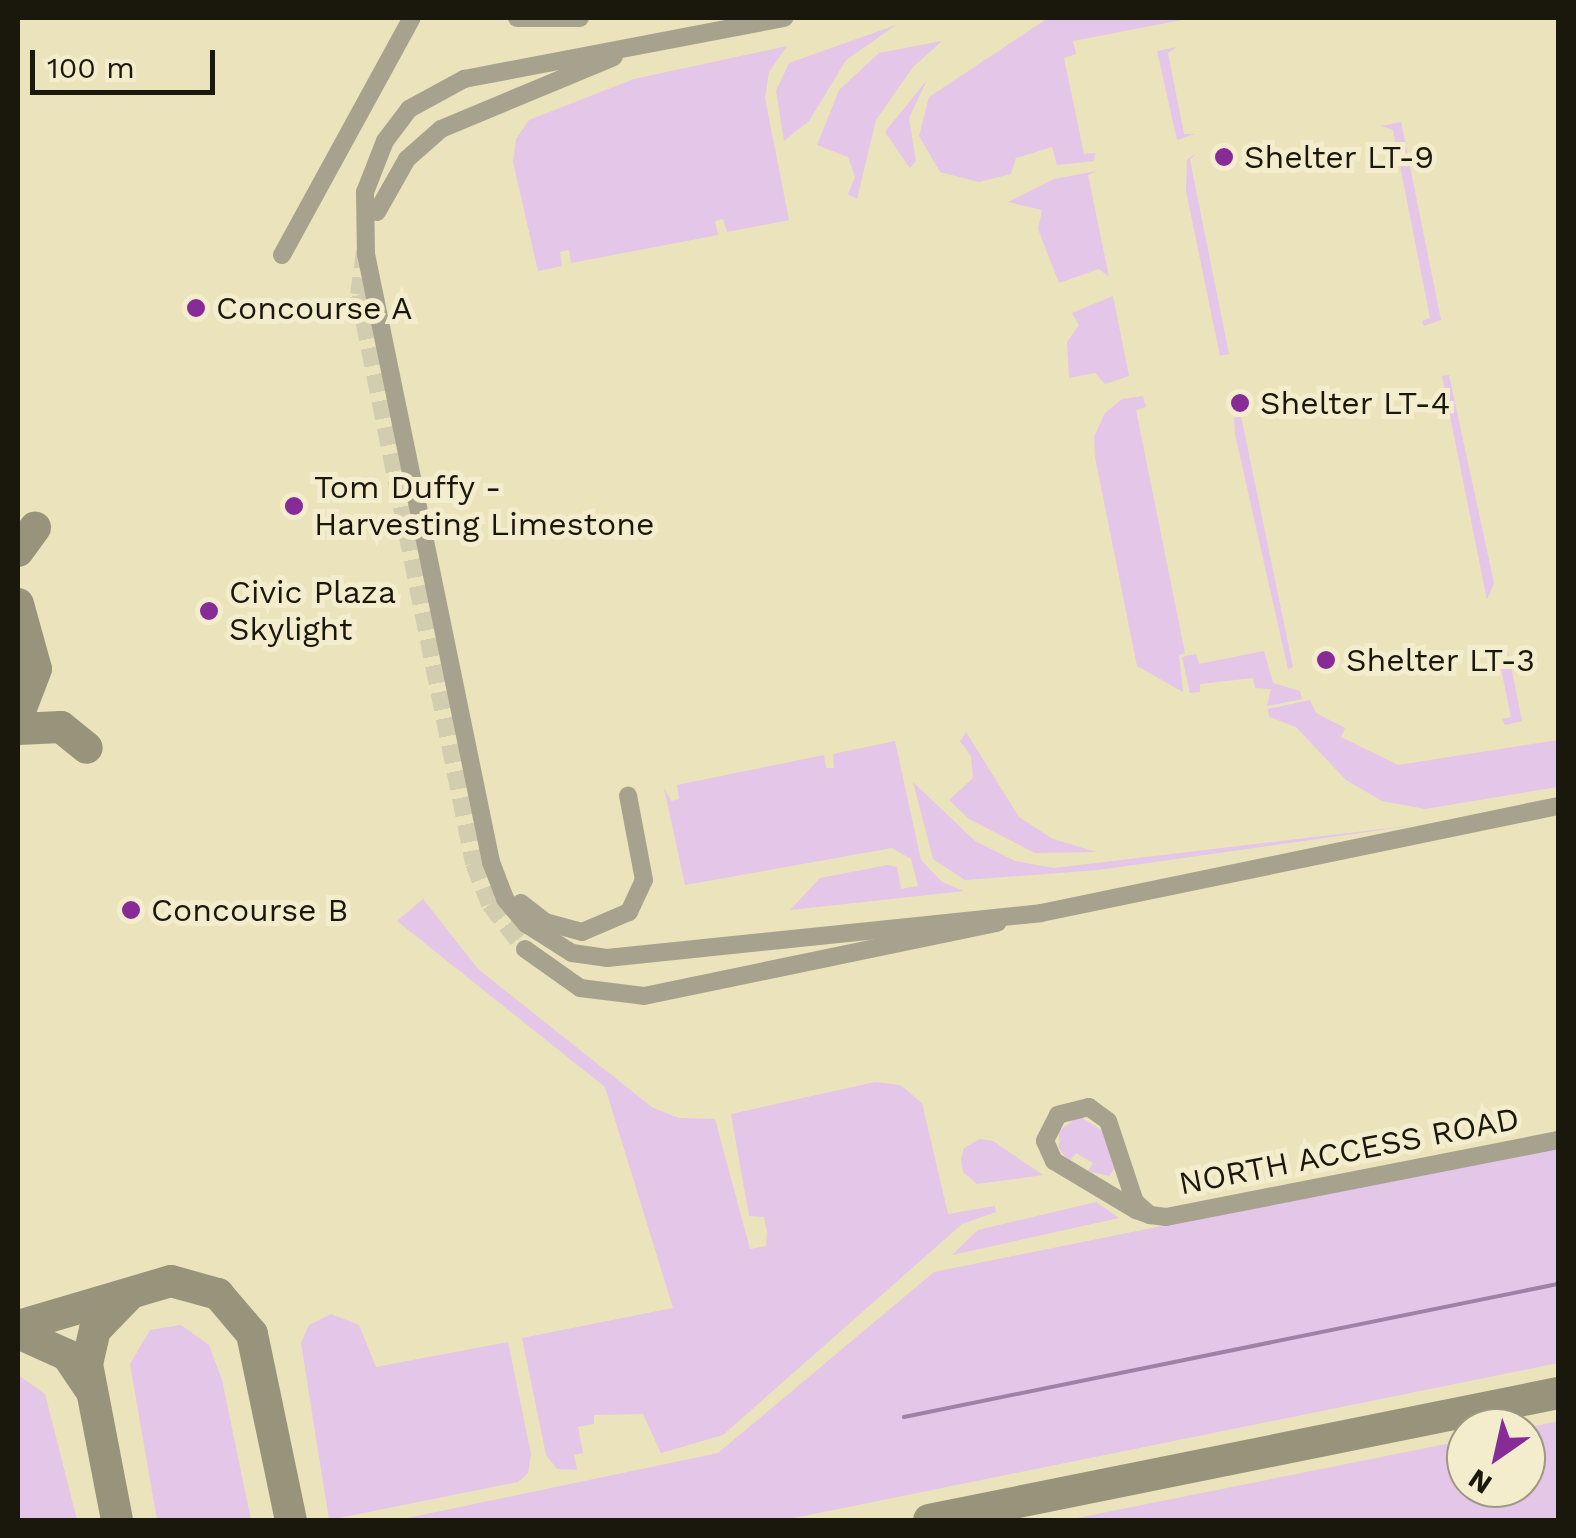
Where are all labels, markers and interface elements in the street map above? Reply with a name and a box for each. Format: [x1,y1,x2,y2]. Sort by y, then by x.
scale bar [35,30,220,92]
text: 100 m [47,50,135,85]
place label: Shelter LT-9 [1244,138,1435,176]
marker: Shelter LT-9 [1213,146,1235,168]
place label: Concourse A [216,289,414,327]
marker: Concourse A [185,297,207,319]
place label: Shelter LT-4 [1260,384,1451,422]
marker: Shelter LT-4 [1229,392,1251,414]
place label: Tom Duffy - Harvesting Limestone [314,469,654,544]
marker: Tom Duffy - Harvesting Limestone [283,495,305,517]
place label: Civic Plaza Skylight [229,574,396,649]
marker: Civic Plaza Skylight [198,600,220,622]
place label: Shelter LT-3 [1346,641,1536,679]
marker: Shelter LT-3 [1315,649,1337,671]
place label: Concourse B [151,891,348,929]
marker: Concourse B [120,899,142,921]
street label: NORTH ACCESS ROAD [1175,1099,1523,1203]
north arrow [1446,1408,1546,1508]
text: N [1462,1462,1498,1501]

